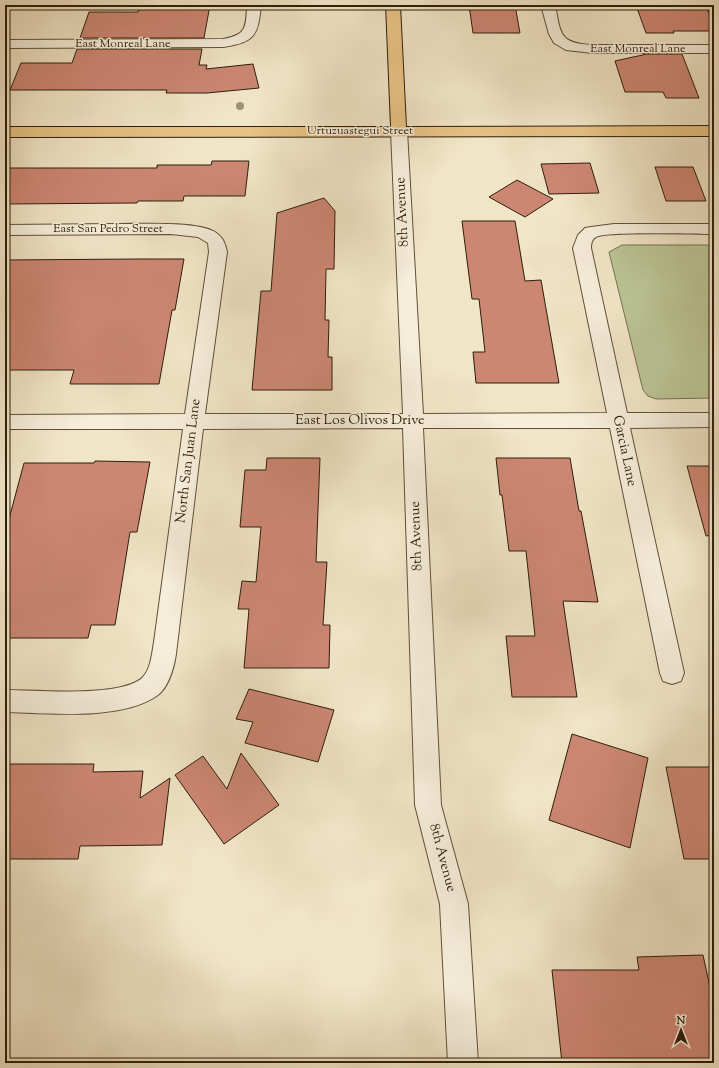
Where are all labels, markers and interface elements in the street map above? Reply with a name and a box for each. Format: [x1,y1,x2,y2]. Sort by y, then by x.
street label: East Monreal Lane [75,35,171,53]
street label: East Monreal Lane [590,40,686,58]
street label: Urtuzuastegui Street [307,122,413,140]
street label: 8th Avenue [391,177,415,247]
street label: East San Pedro Street [53,220,163,238]
street label: North San Juan Lane [171,398,207,524]
street label: East Los Olivos Drive [295,411,425,431]
street label: Garcia Lane [607,414,641,488]
street label: 8th Avenue [406,501,428,571]
street label: 8th Avenue [423,822,461,894]
north arrow [661,1010,701,1050]
text: N [676,1013,686,1029]

